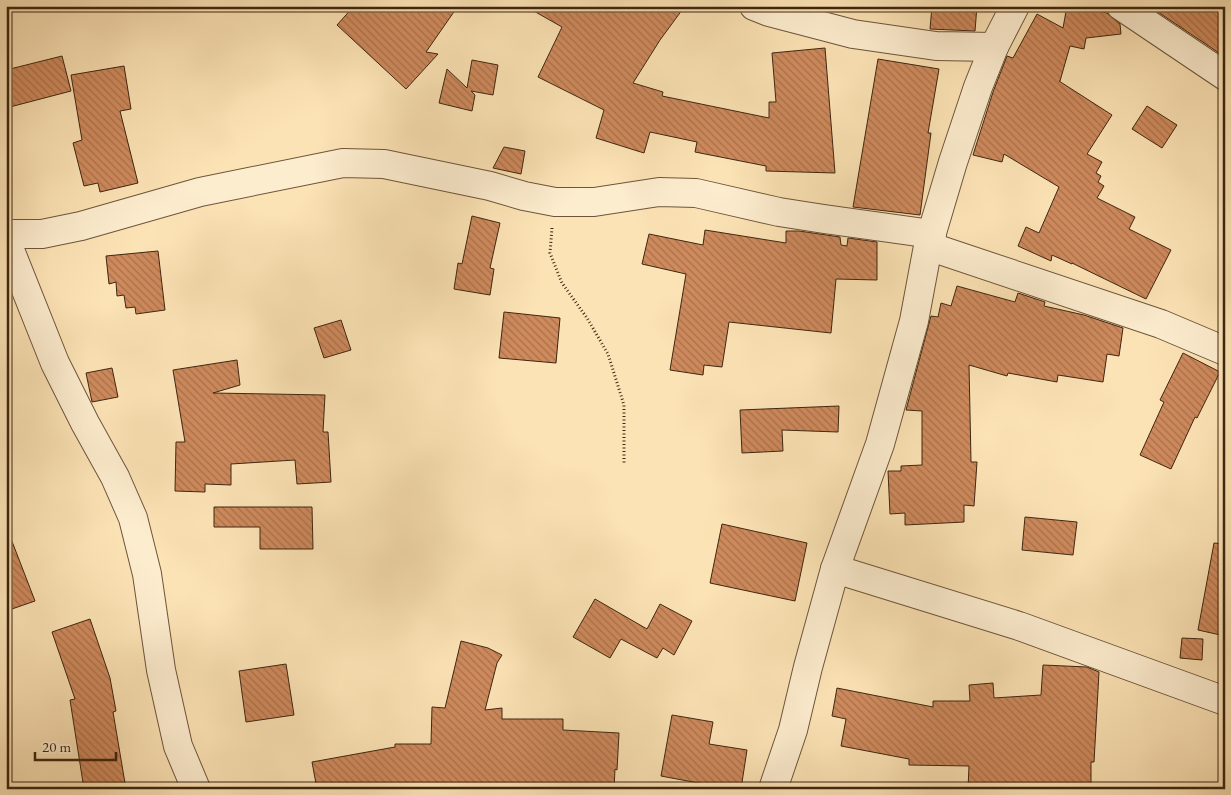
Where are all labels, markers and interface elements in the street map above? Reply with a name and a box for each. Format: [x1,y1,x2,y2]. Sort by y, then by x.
scale bar [35,730,116,762]
text: 20 m [42,737,71,756]

